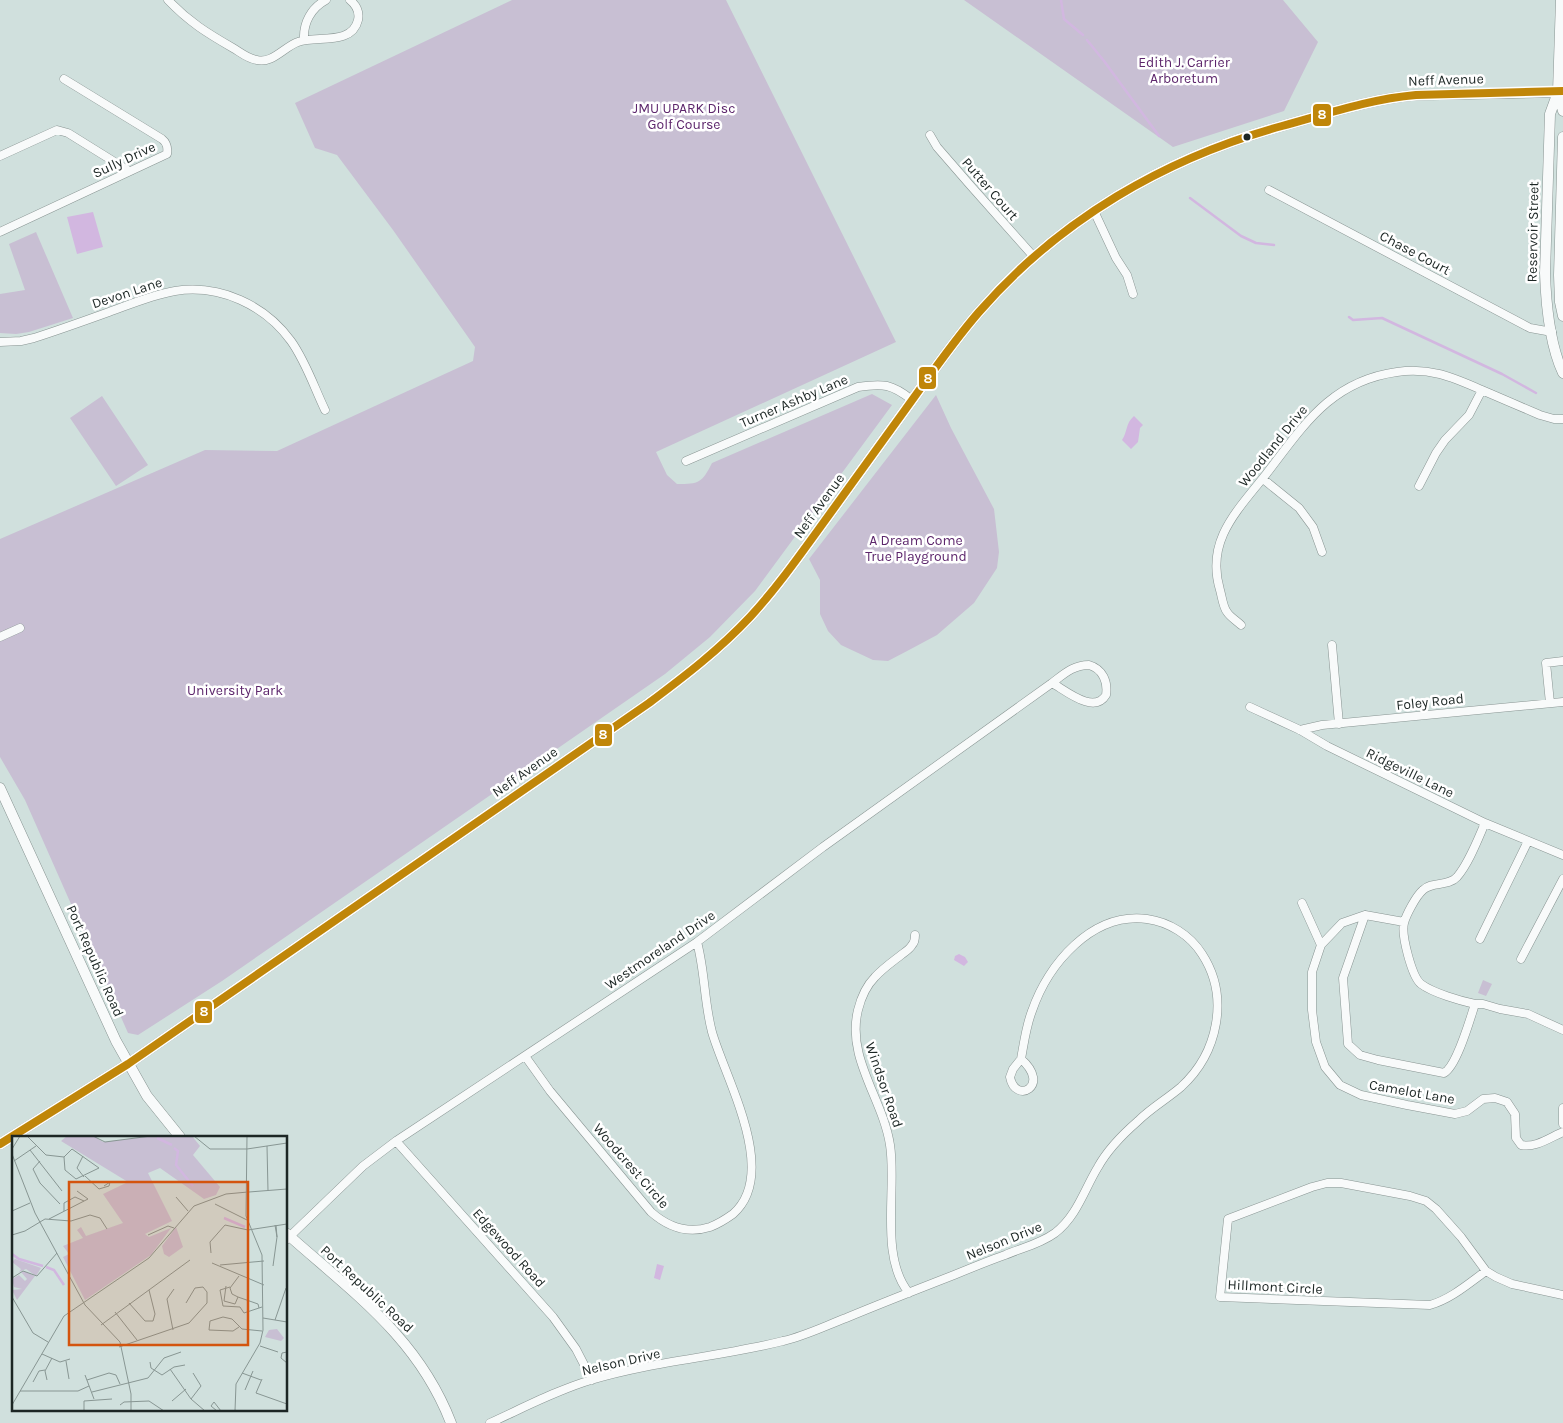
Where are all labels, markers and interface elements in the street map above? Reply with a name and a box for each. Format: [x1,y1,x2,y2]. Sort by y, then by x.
park label: Edith J. Carrier Arboretum [1138,54,1231,87]
street label: Neff Avenue [1408,70,1484,90]
park label: JMU UPARK Disc Golf Course [633,100,735,133]
line badge: 8 [1312,103,1332,127]
text: 8 [1317,106,1327,123]
unlabelled marker [1242,132,1252,142]
street label: Sully Drive [90,138,158,182]
street label: Putter Court [958,154,1022,224]
street label: Reservoir Street [1524,181,1542,283]
street label: Chase Court [1377,227,1453,279]
street label: Devon Lane [90,274,164,312]
line badge: 8 [918,366,937,390]
text: 8 [923,370,933,387]
street label: Turner Ashby Lane [738,371,850,431]
street label: Woodland Drive [1235,402,1311,490]
street label: Neff Avenue [790,470,848,542]
park label: A Dream Come True Playground [865,532,967,565]
park label: University Park [187,682,283,699]
street label: Foley Road [1395,690,1465,714]
line badge: 8 [594,723,613,747]
text: 8 [598,726,608,743]
street label: Neff Avenue [489,743,561,801]
street label: Ridgeville Lane [1363,744,1457,802]
street label: Port Republic Road [63,902,127,1020]
street label: Westmoreland Drive [602,907,718,993]
line badge: 8 [194,1000,213,1024]
text: 8 [199,1003,209,1020]
street label: Windsor Road [861,1040,907,1130]
street label: Camelot Lane [1368,1076,1456,1108]
street label: Woodcrest Circle [589,1120,673,1212]
inset map [12,1136,288,1410]
street label: Edgewood Road [469,1205,549,1291]
street label: Nelson Drive [964,1218,1044,1264]
street label: Port Republic Road [317,1242,417,1336]
street label: Hillmont Circle [1227,1276,1323,1298]
street label: Nelson Drive [580,1345,662,1379]

